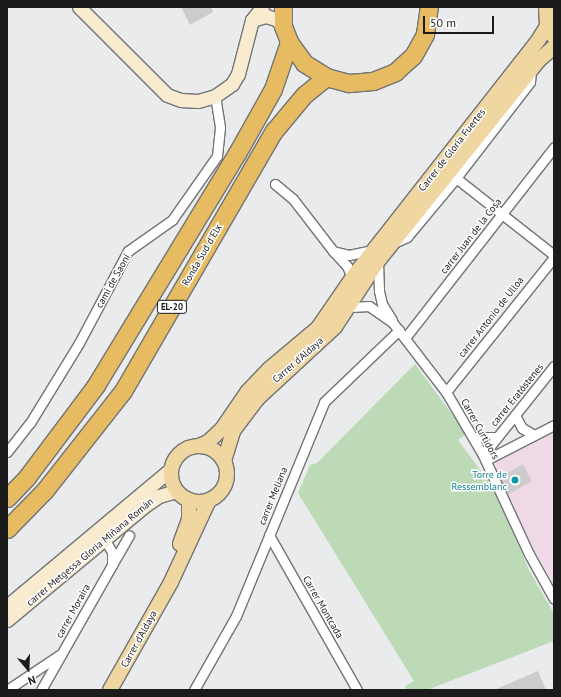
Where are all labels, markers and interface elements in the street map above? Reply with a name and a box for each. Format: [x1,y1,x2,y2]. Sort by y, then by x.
scale bar [425,8,496,34]
text: 50 m [430,15,456,30]
street label: Carrer de Gloria Fuertes [416,106,488,194]
street label: carrer Juan de la Cosa [438,196,504,276]
street label: Ronda Sud d'Elx [180,222,224,288]
street label: camí de Saoní [93,252,133,310]
street label: carrer Antonio de Ulloa [456,274,526,360]
road number: EL-20 [156,300,188,314]
street label: Carrer d'Aldaya [270,335,326,385]
street label: carrer Eratóstenes [488,361,546,429]
street label: Carrer Curtidors [458,397,502,461]
street label: carrer Meliana [256,465,290,527]
place label: Torre de Ressemblanc [452,468,507,492]
marker: Torre de Ressemblanc [510,475,520,485]
street label: carrer Metgessa Gloria Miñana Román [24,495,156,609]
street label: Carrer Montcada [300,574,346,640]
street label: carrer Moraira [53,582,93,640]
street label: Carrer d'Aldaya [118,608,160,670]
north arrow [8,649,48,689]
text: N [26,673,38,688]

